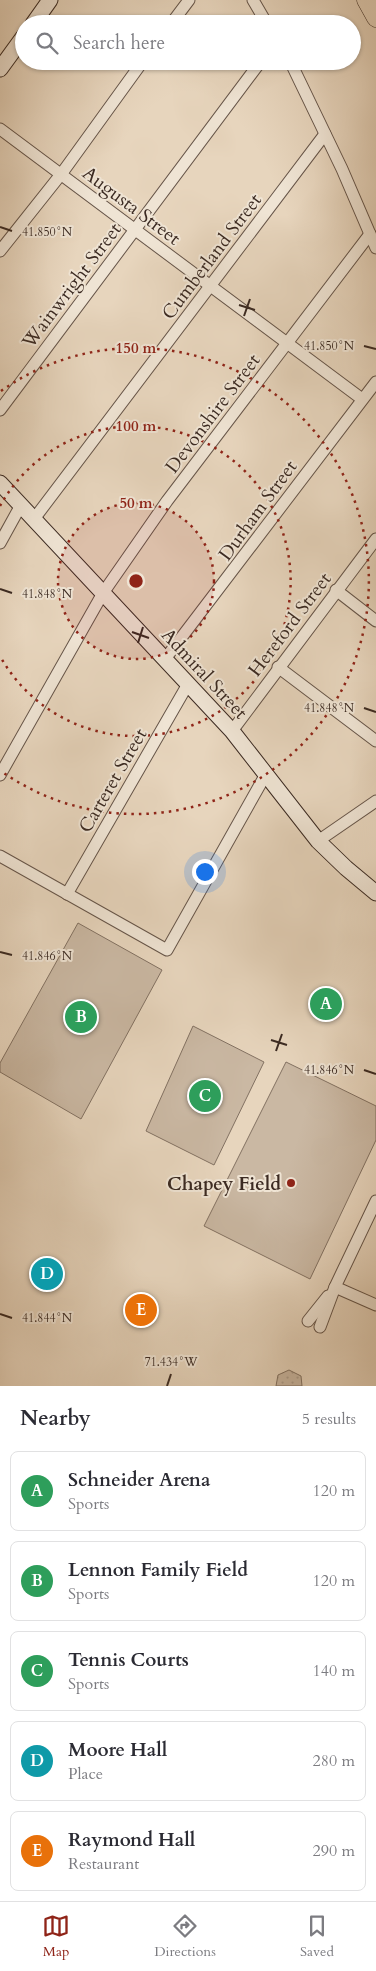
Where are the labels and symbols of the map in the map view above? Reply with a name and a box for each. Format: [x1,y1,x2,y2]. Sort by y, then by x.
street label: Augusta Street [77,160,186,251]
street label: Cumberland Street [156,188,268,325]
street label: Wainwright Street [15,218,128,354]
text: 41.850°N [22,224,73,240]
text: 150 m [116,338,157,358]
text: 41.850°N [304,338,355,354]
street label: Devonshire Street [159,349,266,479]
text: 100 m [116,416,157,436]
street label: Durham Street [213,455,303,566]
text: 50 m [119,493,153,513]
street label: Hereford Street [242,567,337,682]
centre of rings [127,572,145,590]
text: 41.848°N [22,586,73,602]
street label: Admiral Street [155,622,253,725]
text: 41.848°N [304,700,355,716]
street label: Carteret Street [72,723,153,838]
your location [192,859,218,885]
text: 41.846°N [22,948,73,964]
pin: A [310,985,342,1023]
pin: B [65,998,97,1036]
text: 41.846°N [304,1062,355,1078]
pin: C [189,1077,221,1115]
place label: Chapey Field [167,1171,281,1197]
marker: Chapey Field [285,1177,297,1189]
pin: D [31,1255,63,1293]
pin: E [125,1291,157,1329]
text: 41.844°N [22,1310,73,1326]
text: 71.434°W [144,1354,198,1370]

